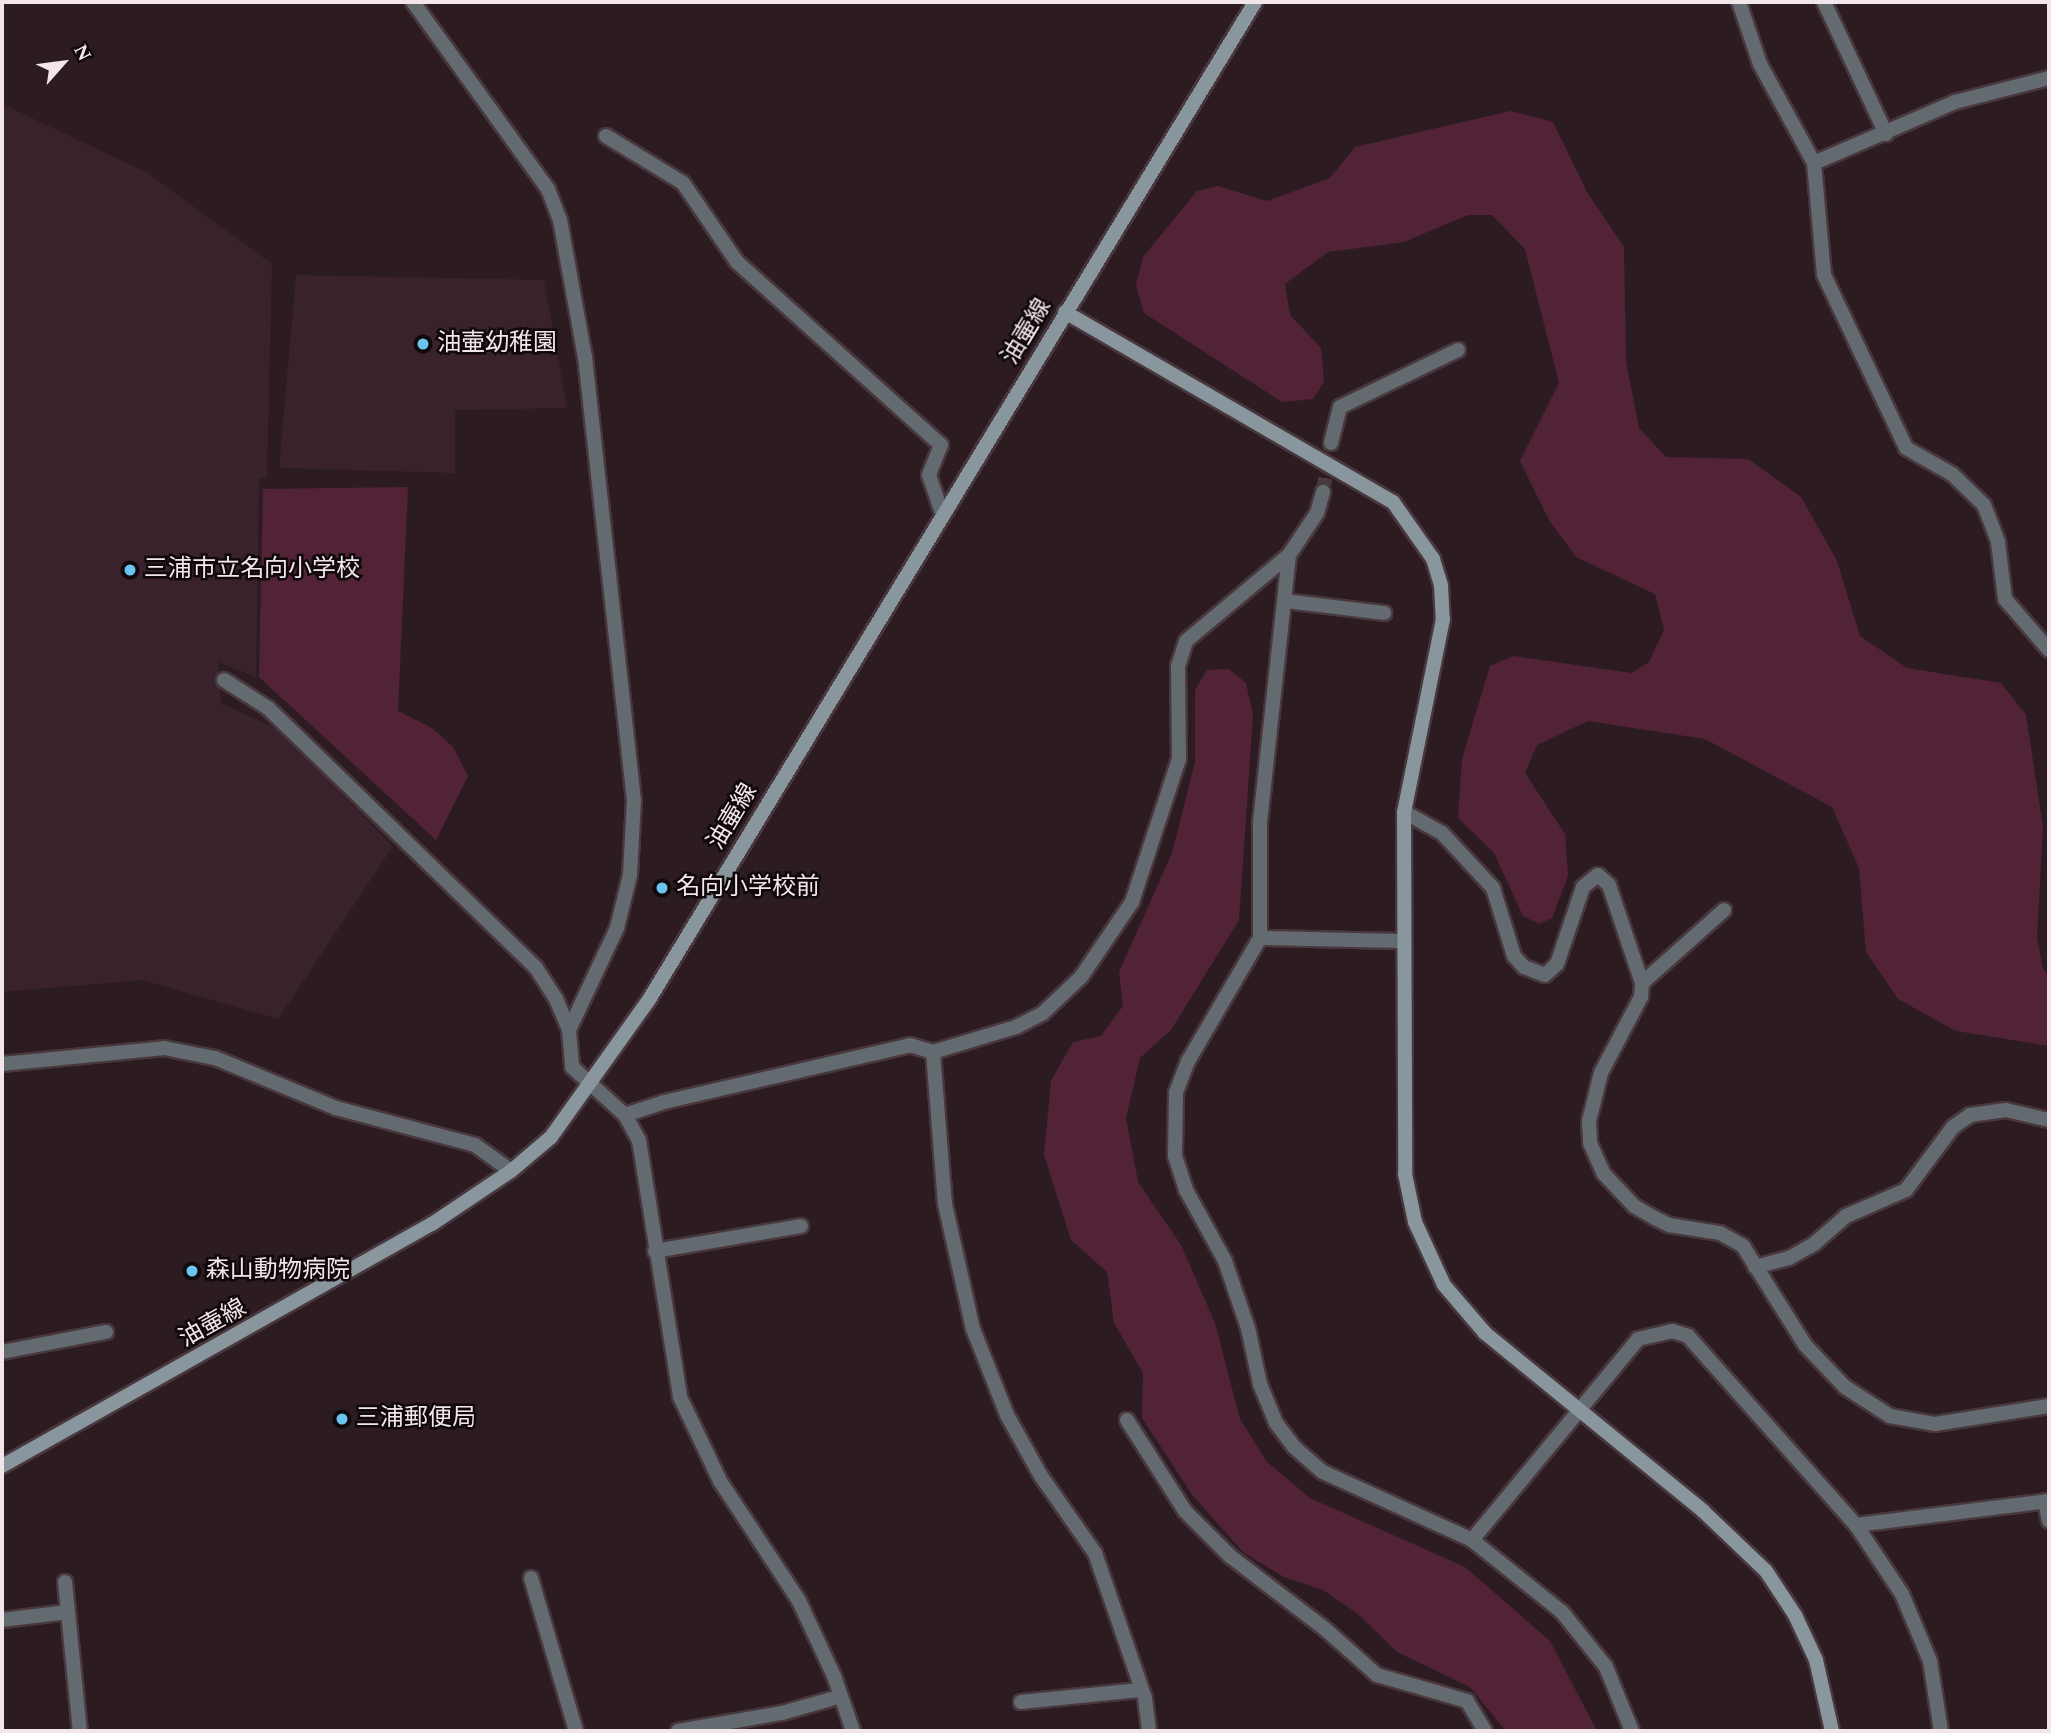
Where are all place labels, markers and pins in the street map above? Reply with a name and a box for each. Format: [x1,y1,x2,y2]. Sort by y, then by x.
place label: 油壷幼稚園 [437,330,557,358]
marker: 油壷幼稚園 [415,336,431,352]
place label: 三浦市立名向小学校 [144,556,360,584]
marker: 三浦市立名向小学校 [122,562,138,578]
place label: 名向小学校前 [676,874,820,902]
marker: 名向小学校前 [654,880,670,896]
place label: 森山動物病院 [206,1257,350,1285]
marker: 森山動物病院 [184,1263,200,1279]
place label: 三浦郵便局 [356,1405,476,1433]
marker: 三浦郵便局 [334,1411,350,1427]

